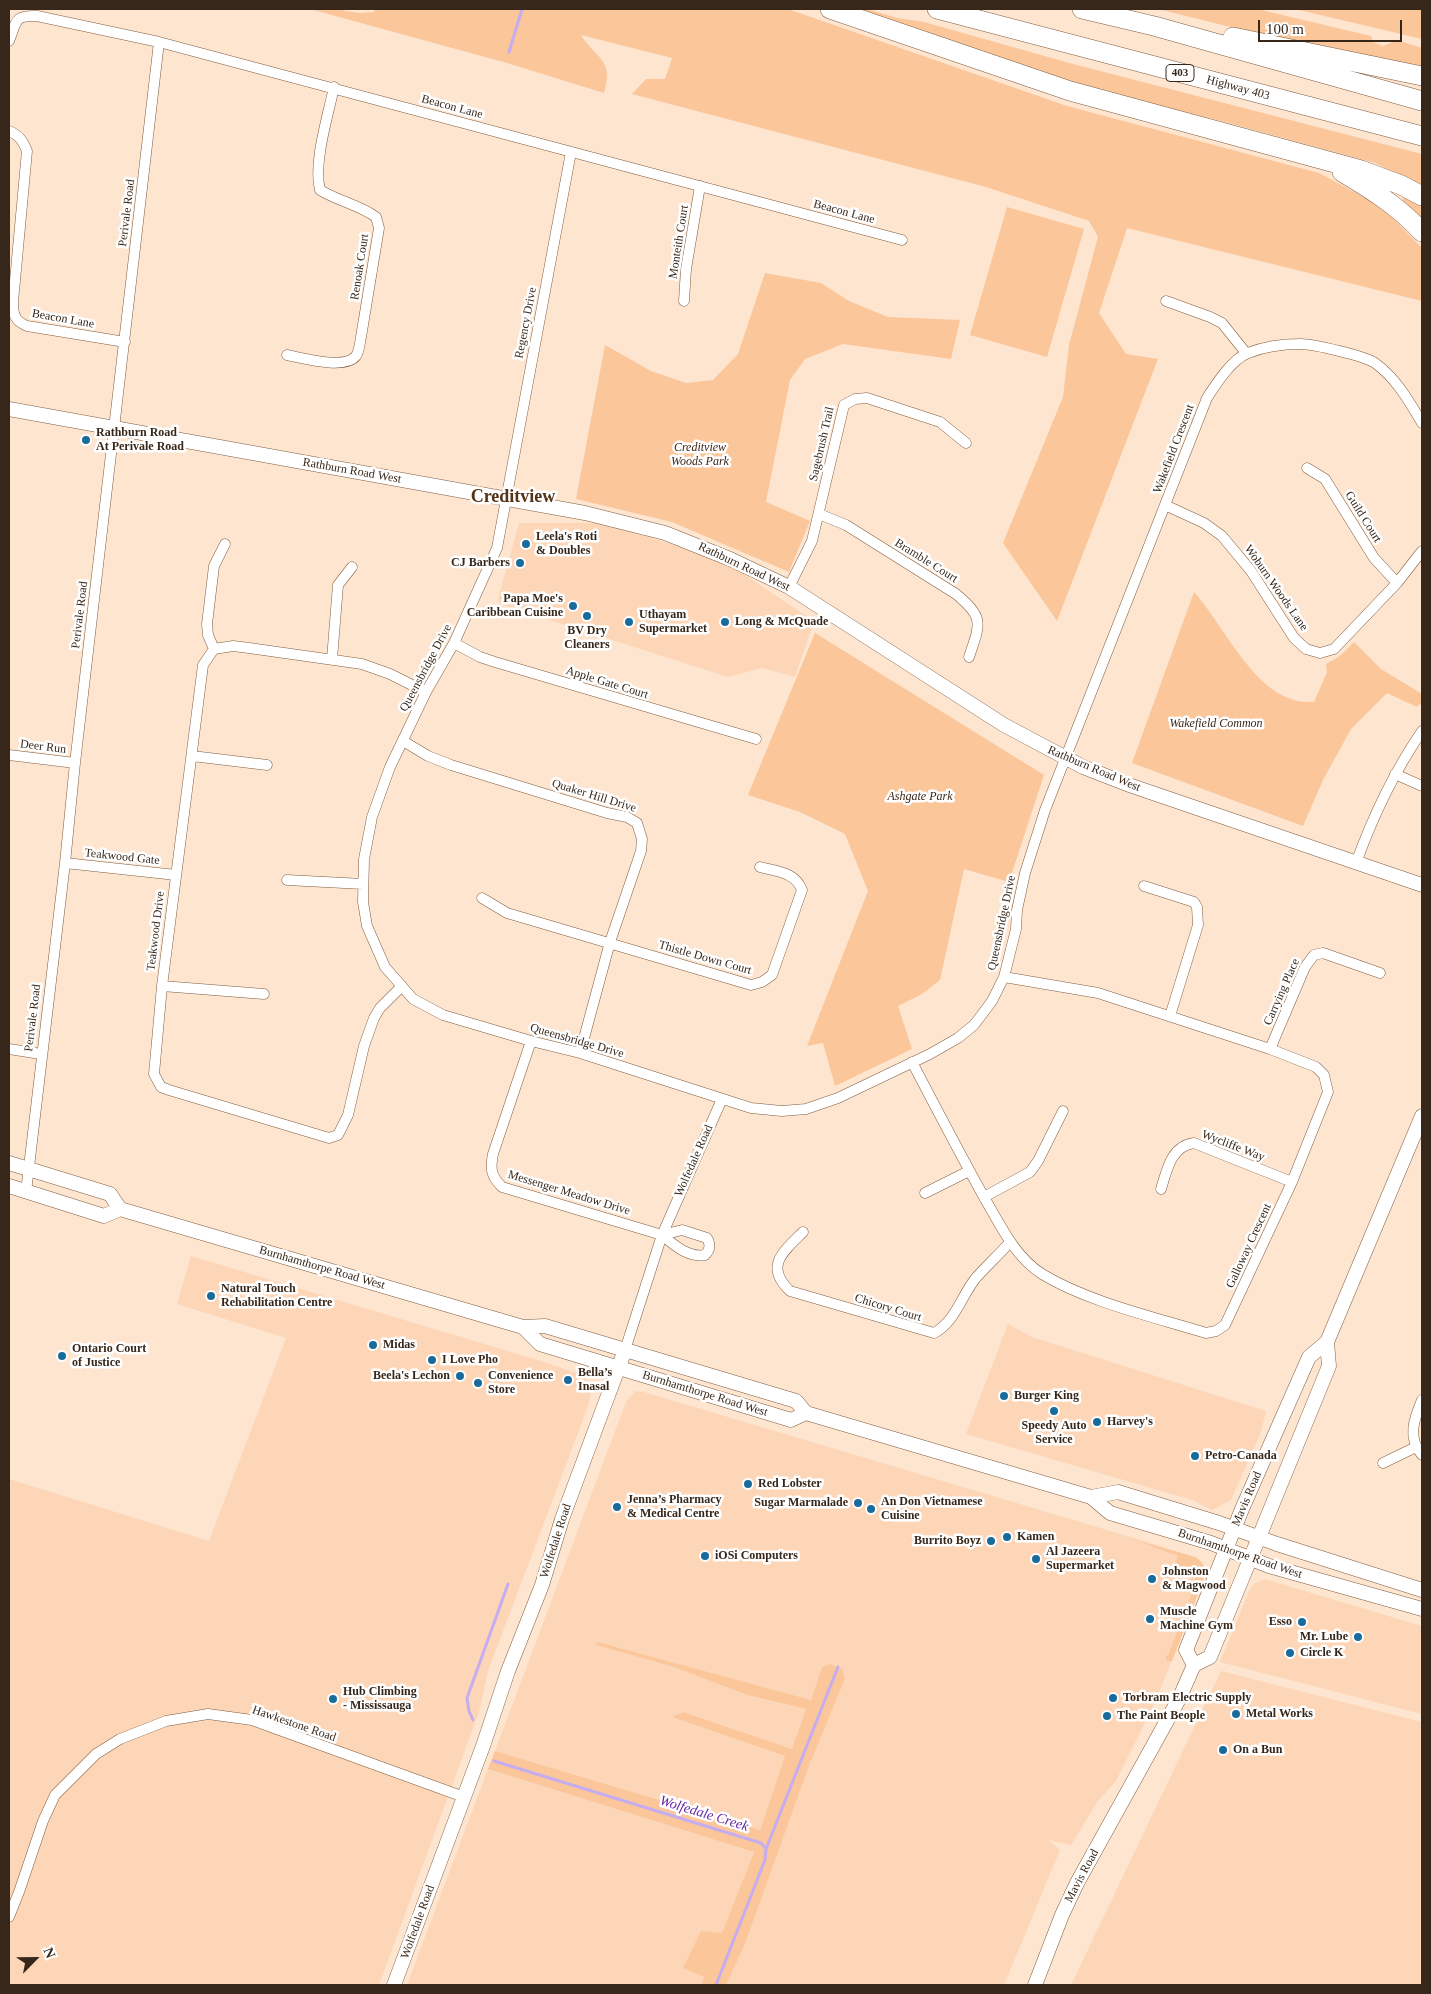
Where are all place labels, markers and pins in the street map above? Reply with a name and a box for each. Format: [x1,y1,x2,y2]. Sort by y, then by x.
place label: Rathburn Road At Perivale Road [96,426,184,454]
marker: Rathburn Road At Perivale Road [80,434,92,446]
place label: Leela's Roti & Doubles [536,530,597,558]
marker: Leela's Roti & Doubles [520,538,532,550]
place label: CJ Barbers [451,556,510,570]
marker: CJ Barbers [514,557,526,569]
place label: Papa Moe's Caribbean Cuisine [467,592,563,620]
marker: Papa Moe's Caribbean Cuisine [567,600,579,612]
place label: Uthayam Supermarket [639,608,707,636]
marker: BV Dry Cleaners [581,610,593,622]
place label: Long & McQuade [735,615,828,629]
marker: Uthayam Supermarket [623,616,635,628]
marker: Long & McQuade [719,616,731,628]
place label: BV Dry Cleaners [564,624,610,652]
place label: Natural Touch Rehabilitation Centre [221,1282,332,1310]
marker: Natural Touch Rehabilitation Centre [205,1290,217,1302]
place label: Midas [383,1338,415,1352]
marker: Midas [367,1339,379,1351]
place label: Ontario Court of Justice [72,1342,146,1370]
marker: Ontario Court of Justice [56,1350,68,1362]
place label: I Love Pho [442,1353,498,1367]
marker: I Love Pho [426,1354,438,1366]
place label: Bella’s Inasal [578,1366,612,1394]
place label: Beela's Lechon [373,1369,450,1383]
place label: Convenience Store [488,1369,553,1397]
marker: Beela's Lechon [454,1370,466,1382]
marker: Bella’s Inasal [562,1374,574,1386]
marker: Convenience Store [472,1377,484,1389]
place label: Burger King [1014,1389,1079,1403]
marker: Burger King [998,1390,1010,1402]
marker: Speedy Auto Service [1048,1405,1060,1417]
place label: Harvey's [1107,1415,1153,1429]
marker: Harvey's [1091,1416,1103,1428]
place label: Speedy Auto Service [1021,1419,1087,1447]
place label: Petro-Canada [1205,1449,1277,1463]
marker: Petro-Canada [1189,1450,1201,1462]
place label: Red Lobster [758,1477,822,1491]
marker: Red Lobster [742,1478,754,1490]
place label: Jenna’s Pharmacy & Medical Centre [627,1493,722,1521]
place label: An Don Vietnamese Cuisine [881,1495,983,1523]
place label: Sugar Marmalade [754,1496,848,1510]
marker: Sugar Marmalade [852,1497,864,1509]
marker: Jenna’s Pharmacy & Medical Centre [611,1501,623,1513]
marker: An Don Vietnamese Cuisine [865,1503,877,1515]
place label: Kamen [1017,1530,1054,1544]
marker: Kamen [1001,1531,1013,1543]
place label: Burrito Boyz [914,1534,981,1548]
marker: Burrito Boyz [985,1535,997,1547]
place label: Al Jazeera Supermarket [1046,1545,1114,1573]
place label: iOSi Computers [715,1549,798,1563]
marker: iOSi Computers [699,1550,711,1562]
marker: Al Jazeera Supermarket [1030,1553,1042,1565]
place label: Johnston & Magwood [1162,1565,1226,1593]
marker: Johnston & Magwood [1146,1573,1158,1585]
place label: Muscle Machine Gym [1160,1605,1233,1633]
marker: Muscle Machine Gym [1144,1613,1156,1625]
place label: Esso [1269,1615,1292,1629]
marker: Esso [1296,1616,1308,1628]
place label: Mr. Lube [1300,1630,1348,1644]
marker: Mr. Lube [1352,1631,1364,1643]
place label: Circle K [1300,1646,1343,1660]
marker: Circle K [1284,1647,1296,1659]
place label: Hub Climbing - Mississauga [343,1685,417,1713]
place label: Torbram Electric Supply [1123,1691,1251,1705]
marker: Torbram Electric Supply [1107,1692,1119,1704]
marker: Hub Climbing - Mississauga [327,1693,339,1705]
place label: Metal Works [1246,1707,1313,1721]
marker: Metal Works [1230,1708,1242,1720]
place label: The Paint Beople [1117,1709,1205,1723]
marker: The Paint Beople [1101,1710,1113,1722]
place label: On a Bun [1233,1743,1282,1757]
marker: On a Bun [1217,1744,1229,1756]

